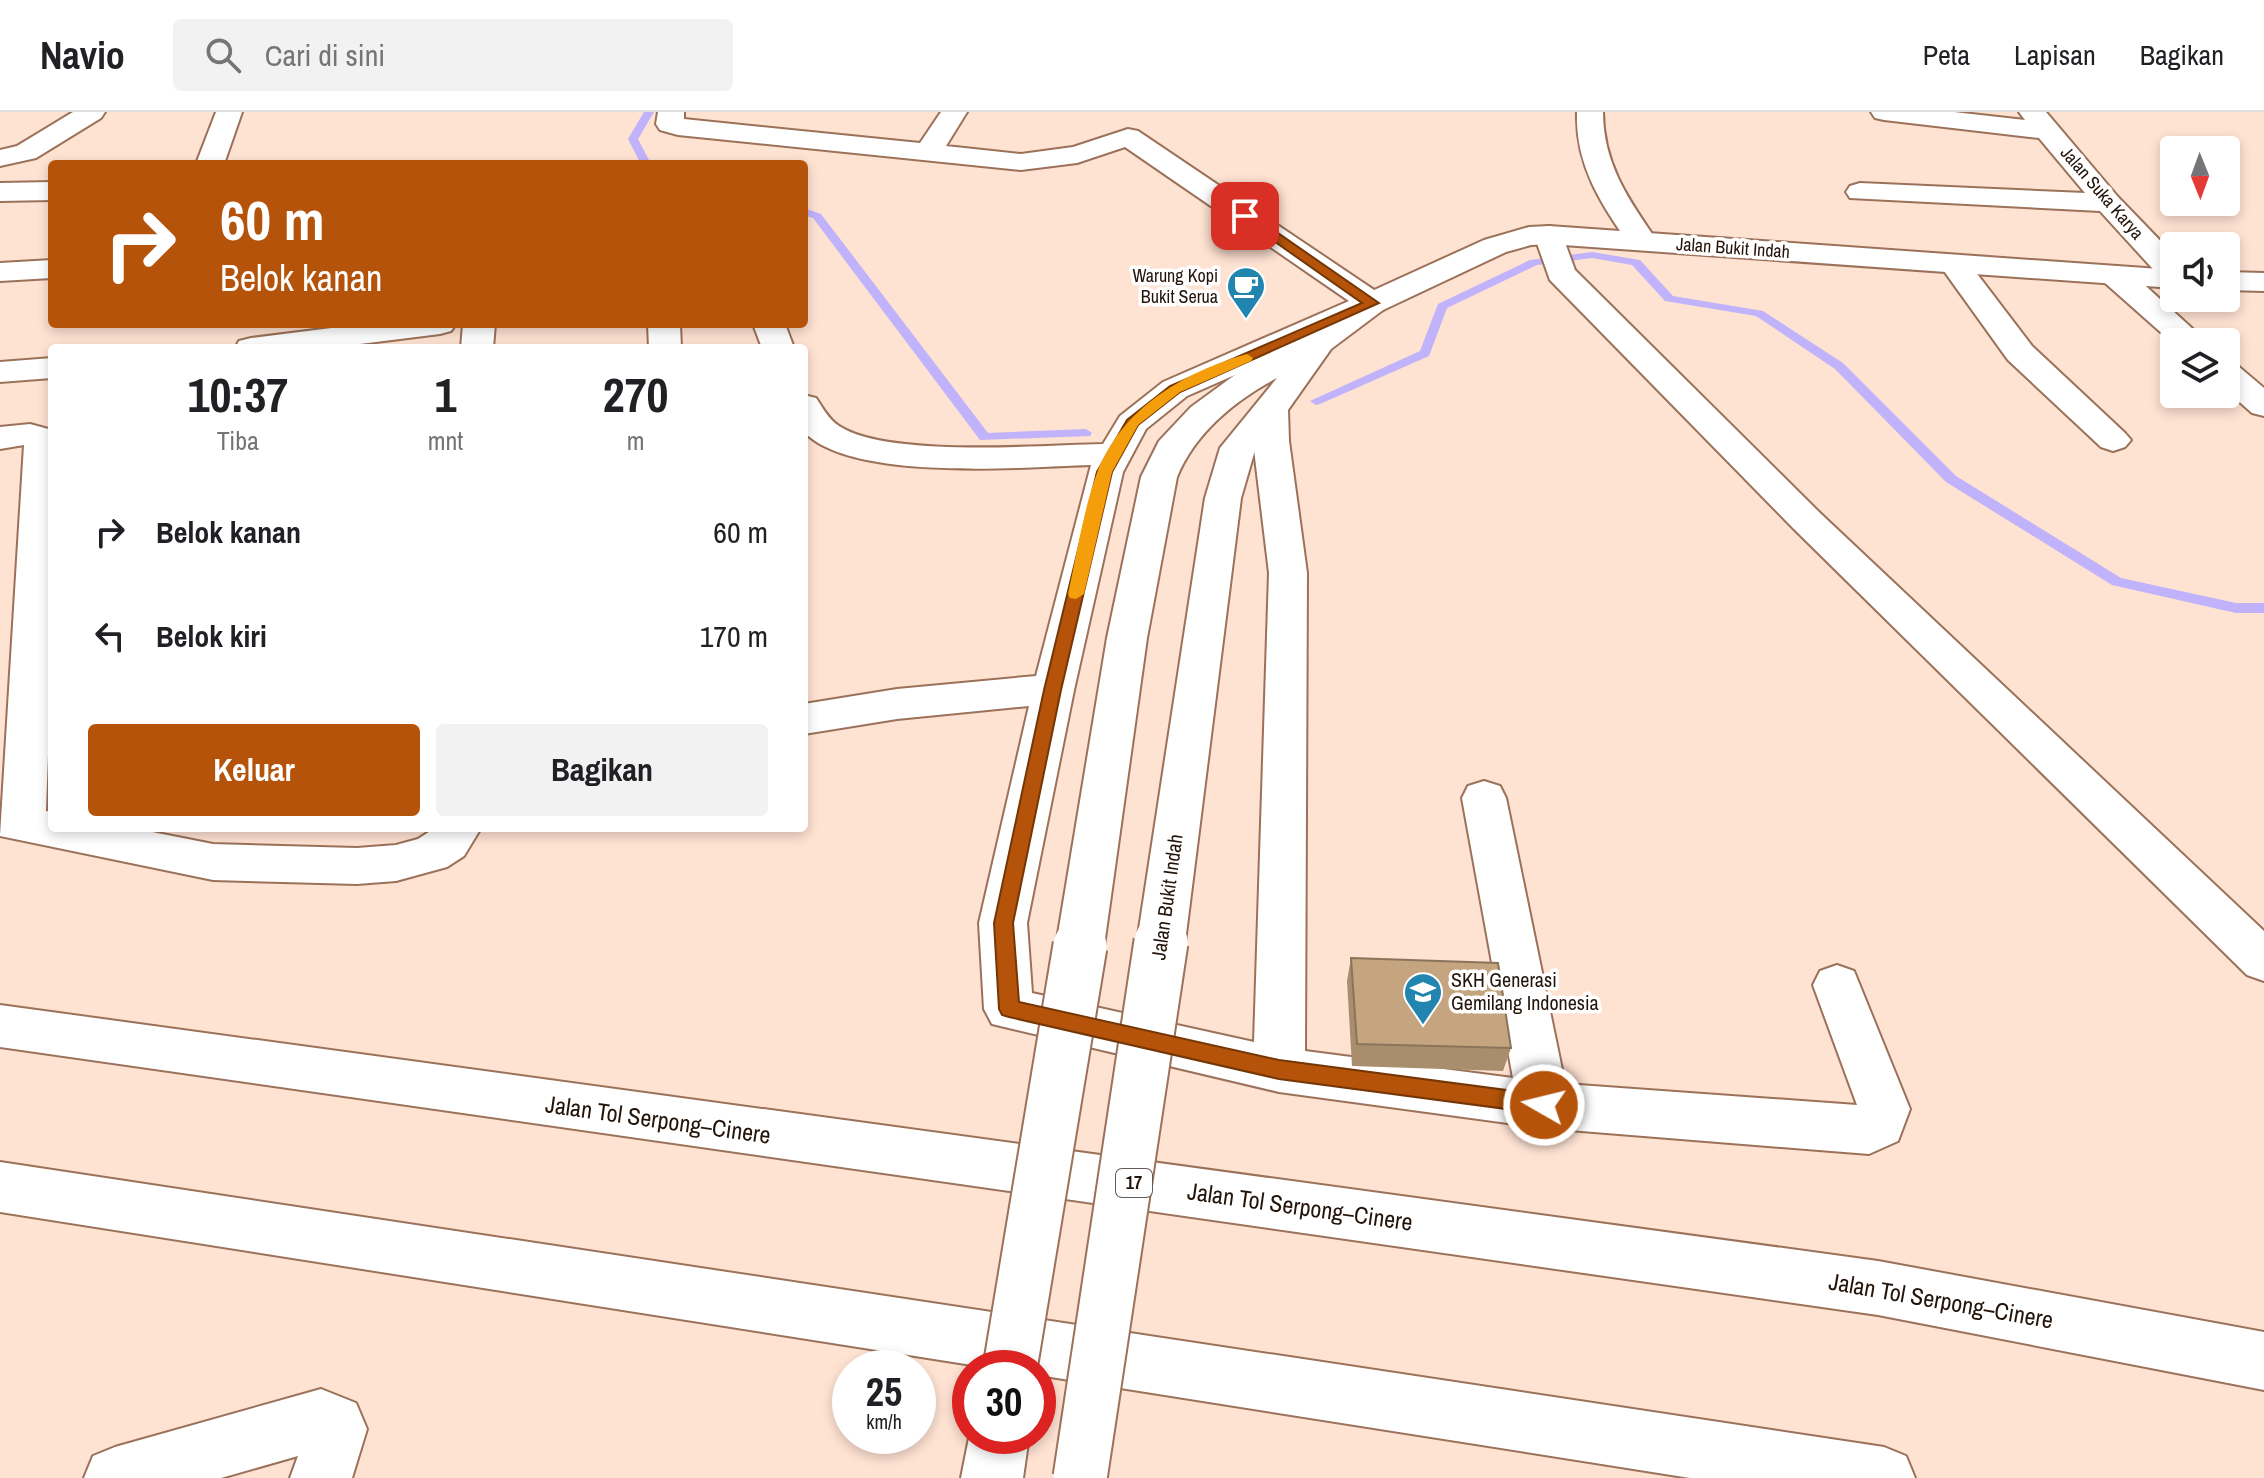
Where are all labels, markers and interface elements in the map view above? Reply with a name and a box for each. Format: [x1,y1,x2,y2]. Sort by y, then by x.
search box [173,19,733,91]
text: Navio [40,30,125,81]
icon: search [201,33,245,77]
text: Cari di sini [265,35,385,75]
text: Peta [1923,36,1970,74]
text: Lapisan [2014,36,2096,74]
text: Bagikan [2140,36,2224,74]
north arrow [2160,136,2240,216]
map controls [2160,136,2240,408]
street label: Jalan Suka Karya [2055,141,2150,245]
text: 60 m [220,182,325,257]
pin [1211,182,1279,250]
icon: right [88,192,192,296]
icon: arrive [1223,194,1267,238]
street label: Jalan Bukit Indah [1675,231,1791,264]
button: sound [2160,232,2240,312]
text: Belok kanan [220,254,382,302]
place label: Warung Kopi Bukit Serua [1132,263,1218,309]
cafe icon: Warung Kopi Bukit Serua [1225,265,1267,320]
button: layers [2160,328,2240,408]
text: 10:37 [188,362,288,427]
text: 1 [435,362,456,427]
text: 270 [603,362,668,427]
text: Tiba [217,423,259,458]
text: mnt [428,423,463,458]
text: m [627,423,645,458]
icon: right [88,510,132,554]
text: Belok kanan [156,512,301,552]
text: 60 m [713,512,768,552]
icon: left [88,614,132,658]
text: Belok kiri [156,616,267,656]
text: 170 m [700,616,768,656]
button: Keluar [88,724,420,816]
button: Bagikan [436,724,768,816]
street label: Jalan Bukit Indah [1144,832,1189,962]
place label: SKH Generasi Gemilang Indonesia [1451,966,1599,1016]
school or university icon: SKH Generasi Gemilang Indonesia [1402,971,1444,1026]
position arrow [1502,1063,1586,1147]
street label: Jalan Tol Serpong–Cinere [543,1087,773,1151]
road number: 17 [1116,1169,1152,1197]
street label: Jalan Tol Serpong–Cinere [1185,1174,1415,1238]
street label: Jalan Tol Serpong–Cinere [1827,1265,2056,1336]
speed limit sign: 30 [952,1350,1056,1454]
text: 25 [866,1365,902,1418]
text: km/h [866,1408,902,1435]

